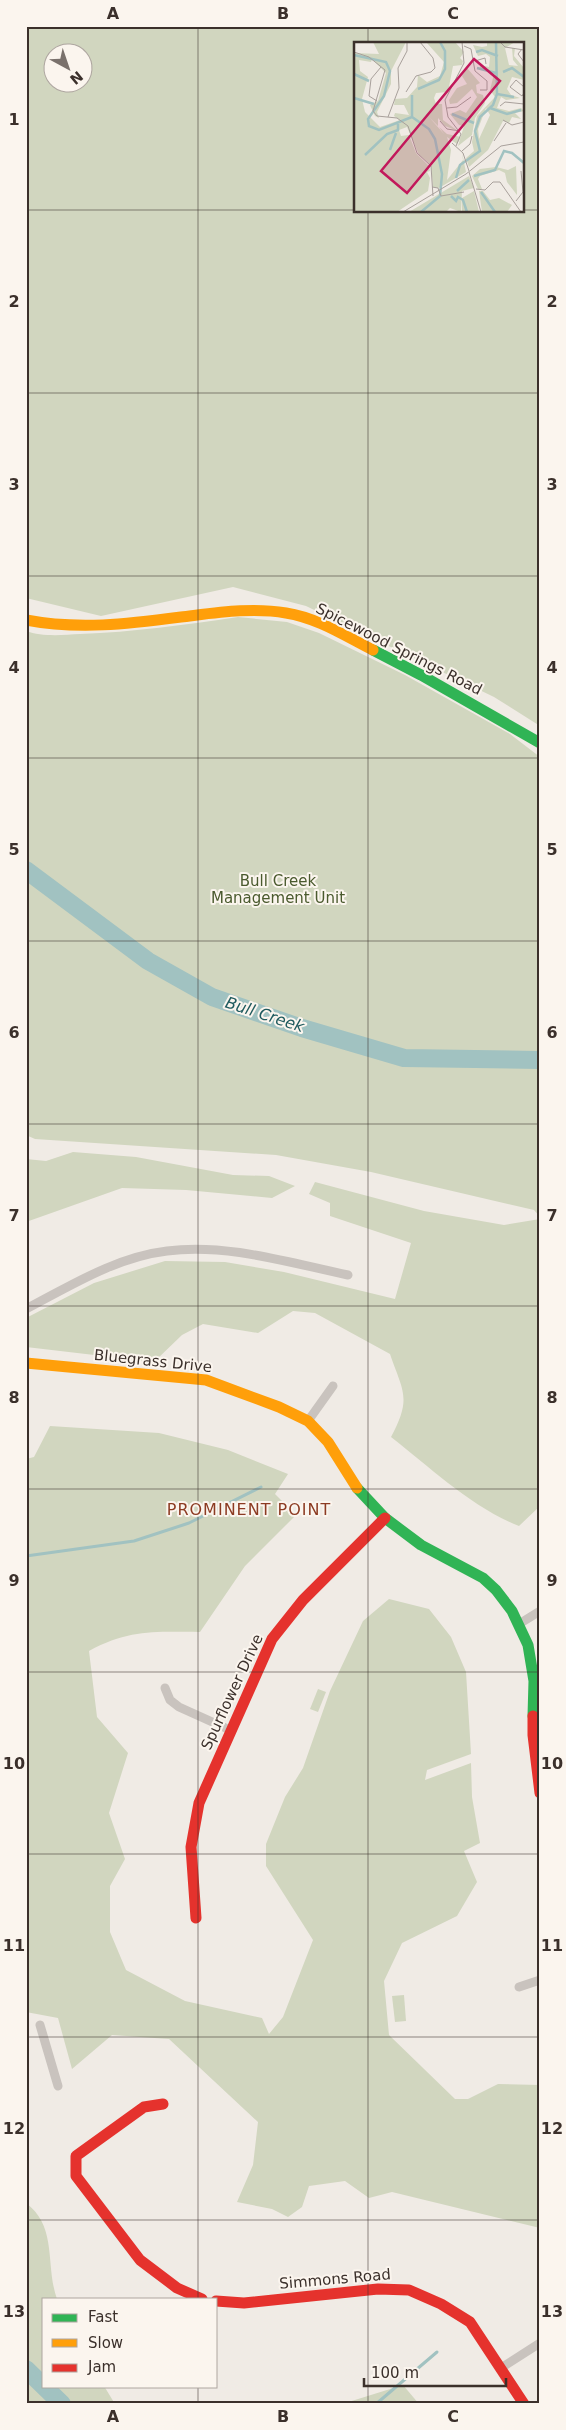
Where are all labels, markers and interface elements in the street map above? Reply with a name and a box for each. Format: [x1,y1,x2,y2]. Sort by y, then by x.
text: A [107,4,120,23]
text: B [277,4,289,23]
text: C [447,4,459,23]
north arrow [42,42,92,92]
inset map [354,42,524,212]
text: N [67,68,86,88]
text: 1 [8,110,20,129]
text: 1 [546,110,558,129]
text: 2 [8,292,20,311]
text: 2 [546,292,558,311]
text: 3 [8,475,20,494]
text: 3 [546,475,558,494]
street label: Spicewood Springs Road [313,599,485,699]
text: 4 [8,658,20,677]
text: 4 [546,658,558,677]
text: 5 [8,840,20,859]
text: 5 [546,840,558,859]
park label: Bull Creek Management Unit [211,872,345,907]
water label: Bull Creek [223,993,307,1036]
text: 6 [8,1023,20,1042]
text: 6 [546,1023,558,1042]
text: 7 [8,1206,20,1225]
text: 7 [546,1206,558,1225]
street label: Bluegrass Drive [93,1346,213,1376]
text: 8 [8,1388,20,1407]
text: 8 [546,1388,558,1407]
district label: PROMINENT POINT [167,1500,331,1519]
text: 9 [8,1571,20,1590]
text: 9 [546,1571,558,1590]
street label: Spurflower Drive [197,1631,267,1753]
text: 10 [3,1754,25,1773]
text: 10 [541,1754,563,1773]
text: 11 [3,1936,25,1955]
text: 11 [541,1936,563,1955]
text: 12 [3,2119,25,2138]
text: 12 [541,2119,563,2138]
street label: Simmons Road [279,2265,391,2293]
legend [42,2298,218,2388]
text: 13 [3,2302,25,2321]
text: 13 [541,2302,563,2321]
text: Fast [88,2308,118,2326]
text: Slow [88,2334,123,2352]
scale bar [364,2355,506,2387]
text: Jam [87,2358,116,2376]
text: 100 m [371,2364,419,2382]
text: A [107,2407,120,2426]
text: B [277,2407,289,2426]
text: C [447,2407,459,2426]

